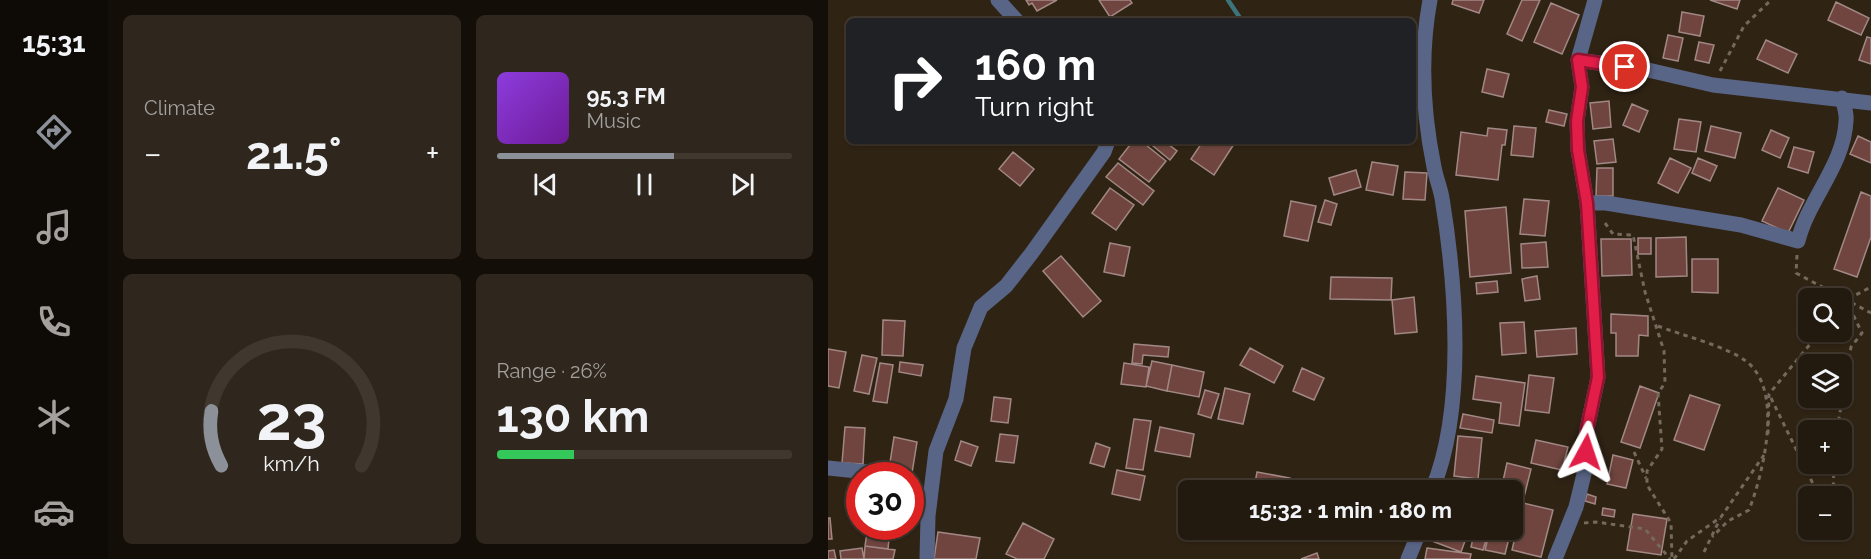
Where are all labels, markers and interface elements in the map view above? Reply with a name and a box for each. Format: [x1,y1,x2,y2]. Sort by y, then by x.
text: 15:31 [22,27,86,58]
text: 160 m [975,41,1096,90]
pin [1599,41,1650,92]
icon: right [876,42,954,120]
icon: arrive [1608,50,1641,83]
text: 95.3 FM [587,83,666,109]
text: Turn right [975,91,1094,122]
text: Climate [144,96,215,120]
text: Music [587,109,641,133]
icon: directions [33,111,75,153]
text: 21.5° [246,127,342,180]
text: − [144,134,162,173]
text: + [426,134,440,173]
icon: previous [529,168,562,201]
icon: pause [628,168,661,201]
icon: next [726,168,759,201]
icon: music [33,206,75,248]
map controls [1798,288,1852,540]
button: search [1798,288,1852,342]
icon: phone [33,301,75,343]
button: layers [1798,354,1852,408]
text: Range · 26% [497,359,607,383]
text: 23 [257,381,327,455]
text: 130 km [497,390,649,443]
icon: climate [33,396,75,438]
position arrow [1554,420,1618,484]
button: + [1798,420,1852,474]
text: km/h [263,451,320,476]
speed limit sign: 30 [846,462,924,540]
button: − [1798,486,1852,540]
icon: car [33,491,75,533]
text: 15:32 · 1 min · 180 m [1249,497,1452,523]

